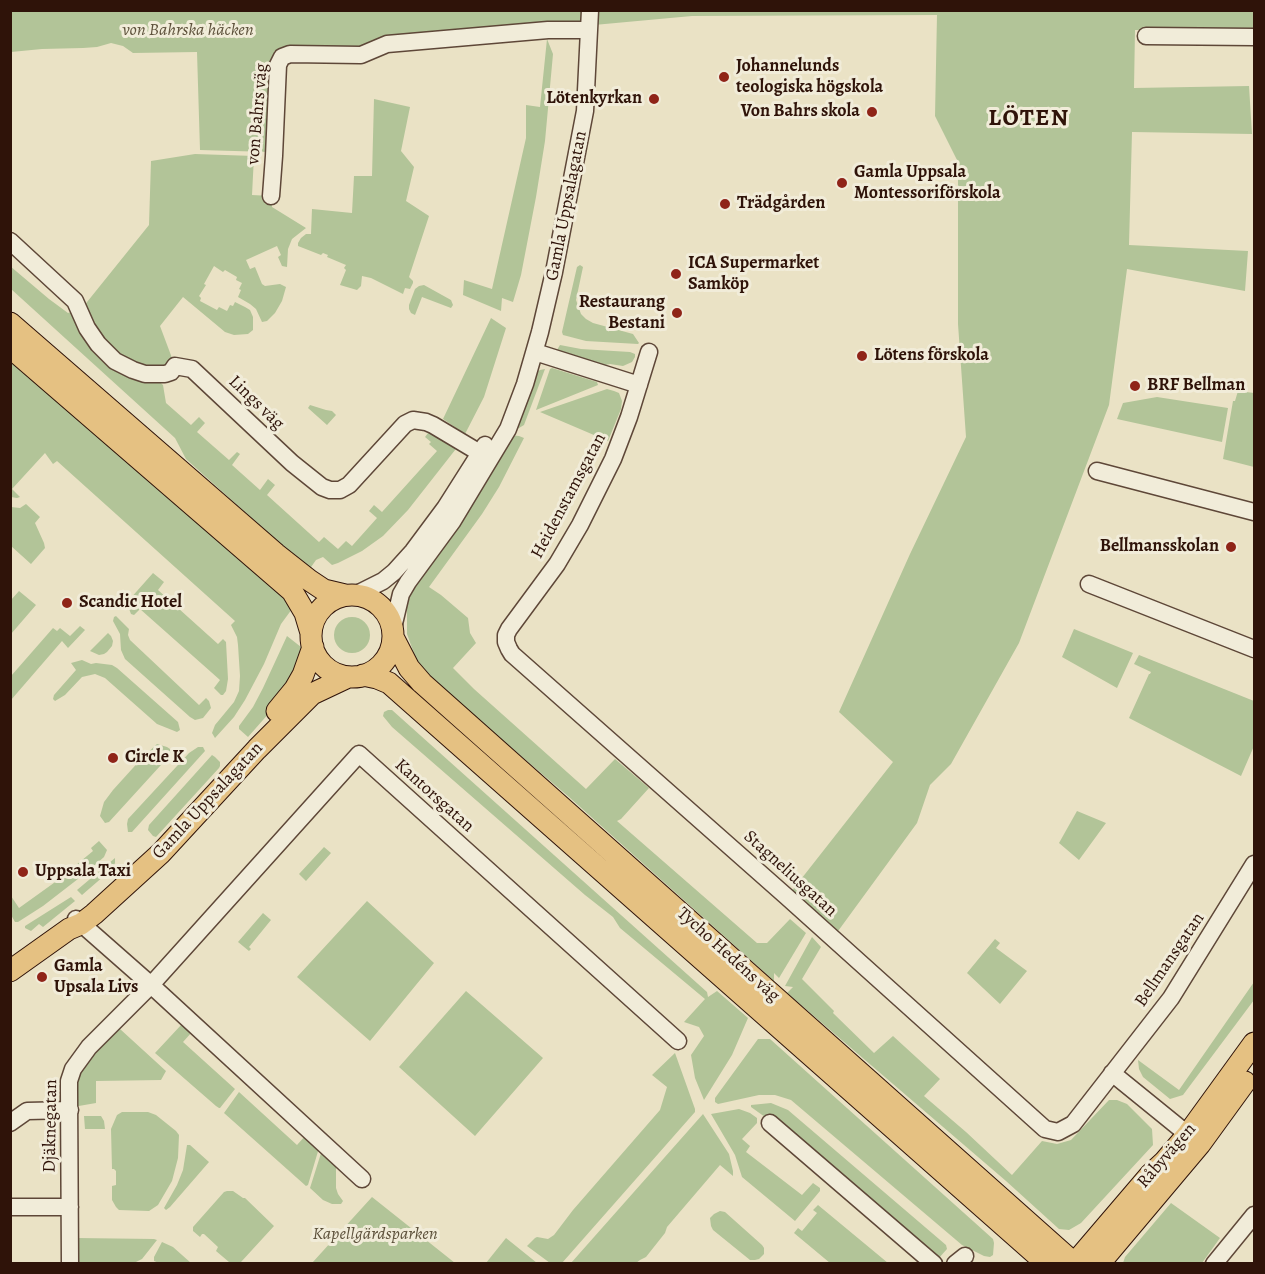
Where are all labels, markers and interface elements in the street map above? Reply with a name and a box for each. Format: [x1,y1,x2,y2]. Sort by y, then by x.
park label: von Bahrska häcken [122,20,254,42]
place label: Johannelunds teologiska högskola [736,56,883,98]
street label: von Bahrs väg [243,62,273,166]
marker: Johannelunds teologiska högskola [717,70,731,84]
place label: Lötenkyrkan [546,88,642,110]
marker: Lötenkyrkan [647,92,661,106]
place label: Von Bahrs skola [741,101,860,123]
marker: Von Bahrs skola [865,105,879,119]
district label: LÖTEN [988,105,1070,133]
street label: Gamla Uppsalagatan [542,129,592,283]
place label: Gamla Uppsala Montessoriförskola [854,162,1001,204]
marker: Gamla Uppsala Montessoriförskola [835,176,849,190]
place label: Trädgården [737,193,825,215]
marker: Trädgården [718,197,732,211]
place label: ICA Supermarket Samköp [688,253,819,296]
marker: ICA Supermarket Samköp [669,267,683,281]
place label: Restaurang Bestani [579,292,665,334]
marker: Restaurang Bestani [670,306,684,320]
place label: Lötens förskola [874,345,989,367]
marker: Lötens förskola [855,349,869,363]
street label: Lings väg [224,371,288,435]
place label: BRF Bellman [1147,375,1245,397]
marker: BRF Bellman [1128,379,1142,393]
street label: Heidenstamsgatan [527,430,611,562]
place label: Bellmansskolan [1100,536,1219,558]
marker: Bellmansskolan [1224,540,1238,554]
place label: Scandic Hotel [79,592,182,614]
marker: Scandic Hotel [60,596,74,610]
street label: Gamla Uppsalagatan [148,738,268,864]
place label: Circle K [125,747,184,769]
marker: Circle K [106,751,120,765]
street label: Kantorsgatan [390,755,478,837]
street label: Stagneliusgatan [739,826,841,922]
place label: Uppsala Taxi [35,861,131,883]
marker: Uppsala Taxi [16,865,30,879]
street label: Tycho Hedéns väg [672,903,784,1007]
street label: Bellmansgatan [1131,909,1209,1011]
place label: Gamla Upsala Livs [54,956,138,998]
marker: Gamla Upsala Livs [35,970,49,984]
street label: Djäknegatan [39,1079,63,1173]
street label: Råbyvägen [1133,1119,1201,1193]
park label: Kapellgärdsparken [312,1224,438,1246]

